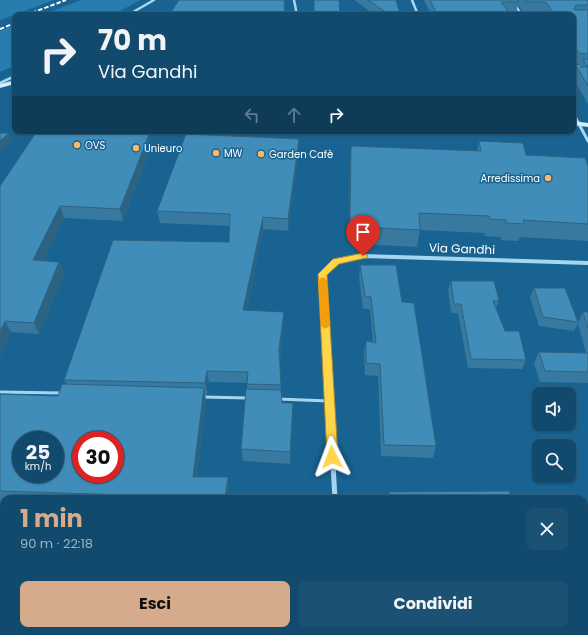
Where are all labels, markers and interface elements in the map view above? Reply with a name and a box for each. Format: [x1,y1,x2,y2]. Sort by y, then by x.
text: 70 m [98,21,167,60]
icon: right [32,28,84,80]
text: Via Gandhi [98,59,197,84]
icon: left [241,104,263,126]
icon: ahead [283,104,305,126]
icon: right [325,104,347,126]
place label: OVS [85,138,106,153]
marker: OVS [72,140,82,150]
place label: Unieuro [144,141,182,156]
marker: Unieuro [131,143,141,153]
place label: MW [224,146,243,161]
place label: Garden Cafè [269,147,333,162]
marker: MW [211,148,221,158]
marker: Garden Cafè [256,149,266,159]
place label: Arredissima [480,171,540,186]
marker: Arredissima [543,173,553,183]
pin [346,215,380,256]
icon: arrive [352,221,374,243]
street label: Via Gandhi [429,239,495,258]
map controls [532,387,576,483]
button: sound [532,387,576,431]
speed limit sign: 30 [72,431,124,483]
position arrow [311,436,353,478]
text: 25 [26,438,50,466]
button: search [532,439,576,483]
text: km/h [25,459,51,474]
text: 1 min [20,502,83,535]
button: close [526,508,568,550]
text: 90 m · 22:18 [20,534,93,553]
button: Esci [20,581,290,627]
button: Condividi [298,581,568,627]

